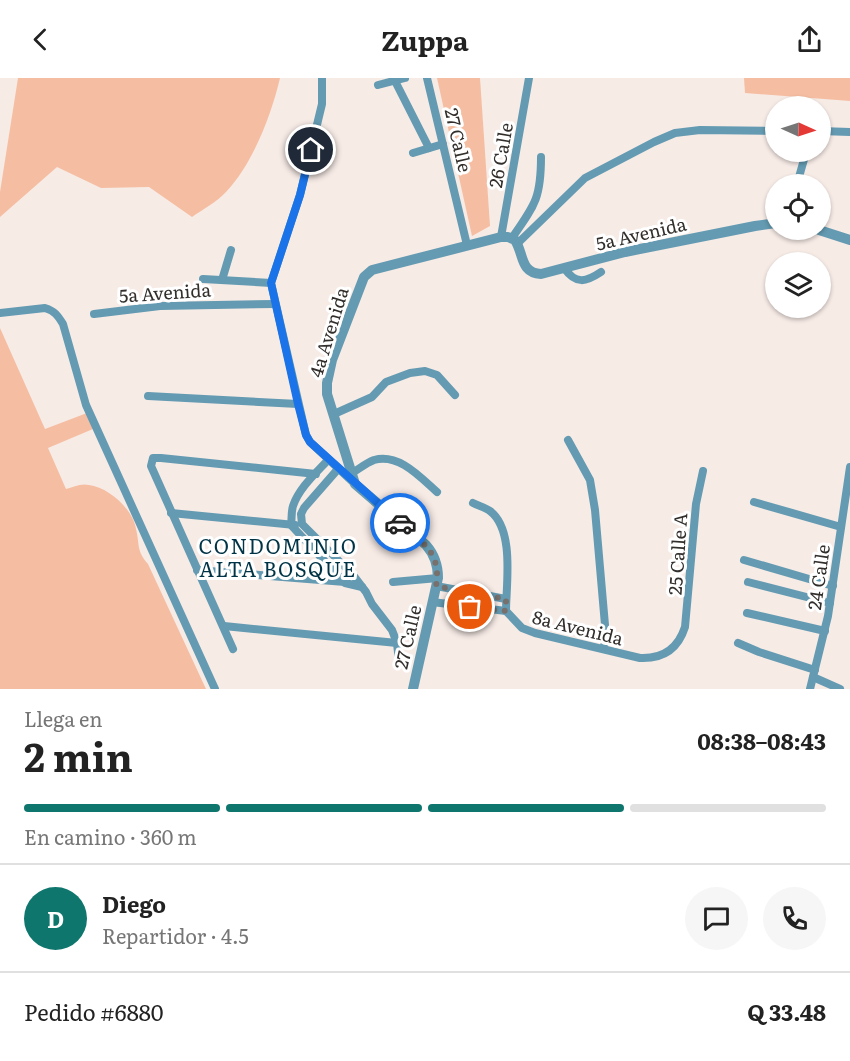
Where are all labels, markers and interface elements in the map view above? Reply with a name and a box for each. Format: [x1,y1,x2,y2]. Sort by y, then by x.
text: Zuppa [381,19,469,59]
icon: back [24,23,57,56]
icon: share [793,23,826,56]
north arrow [765,96,831,162]
map controls [765,96,831,318]
street label: 27 Calle [439,105,479,175]
street label: 26 Calle [481,120,519,190]
pin [285,124,336,175]
icon: home [294,133,327,166]
button: locate [765,174,831,240]
street label: 5a Avenida [593,209,689,257]
button: layers [765,252,831,318]
street label: 5a Avenida [118,275,212,309]
street label: 4a Avenida [302,283,355,380]
courier [370,493,430,553]
icon: car [384,507,417,540]
street label: 25 Calle A [661,512,693,596]
district label: CONDOMINIO ALTA BOSQUE [198,530,358,583]
street label: 24 Calle [800,542,836,612]
pin [444,581,495,632]
icon: bag [453,590,486,623]
street label: 27 Calle [387,602,427,672]
street label: 8a Avenida [530,603,627,651]
text: Llega en [24,703,102,733]
text: 08:38–08:43 [697,724,826,757]
text: 2 min [24,726,133,784]
text: En camino · 360 m [24,821,197,851]
text: Diego [102,887,166,920]
button: chat [685,887,748,950]
button: phone [763,887,826,950]
text: D [47,902,64,935]
text: Repartidor · 4.5 [102,920,249,950]
text: Pedido #6880 [24,995,164,1028]
text: Q 33.48 [747,995,826,1028]

